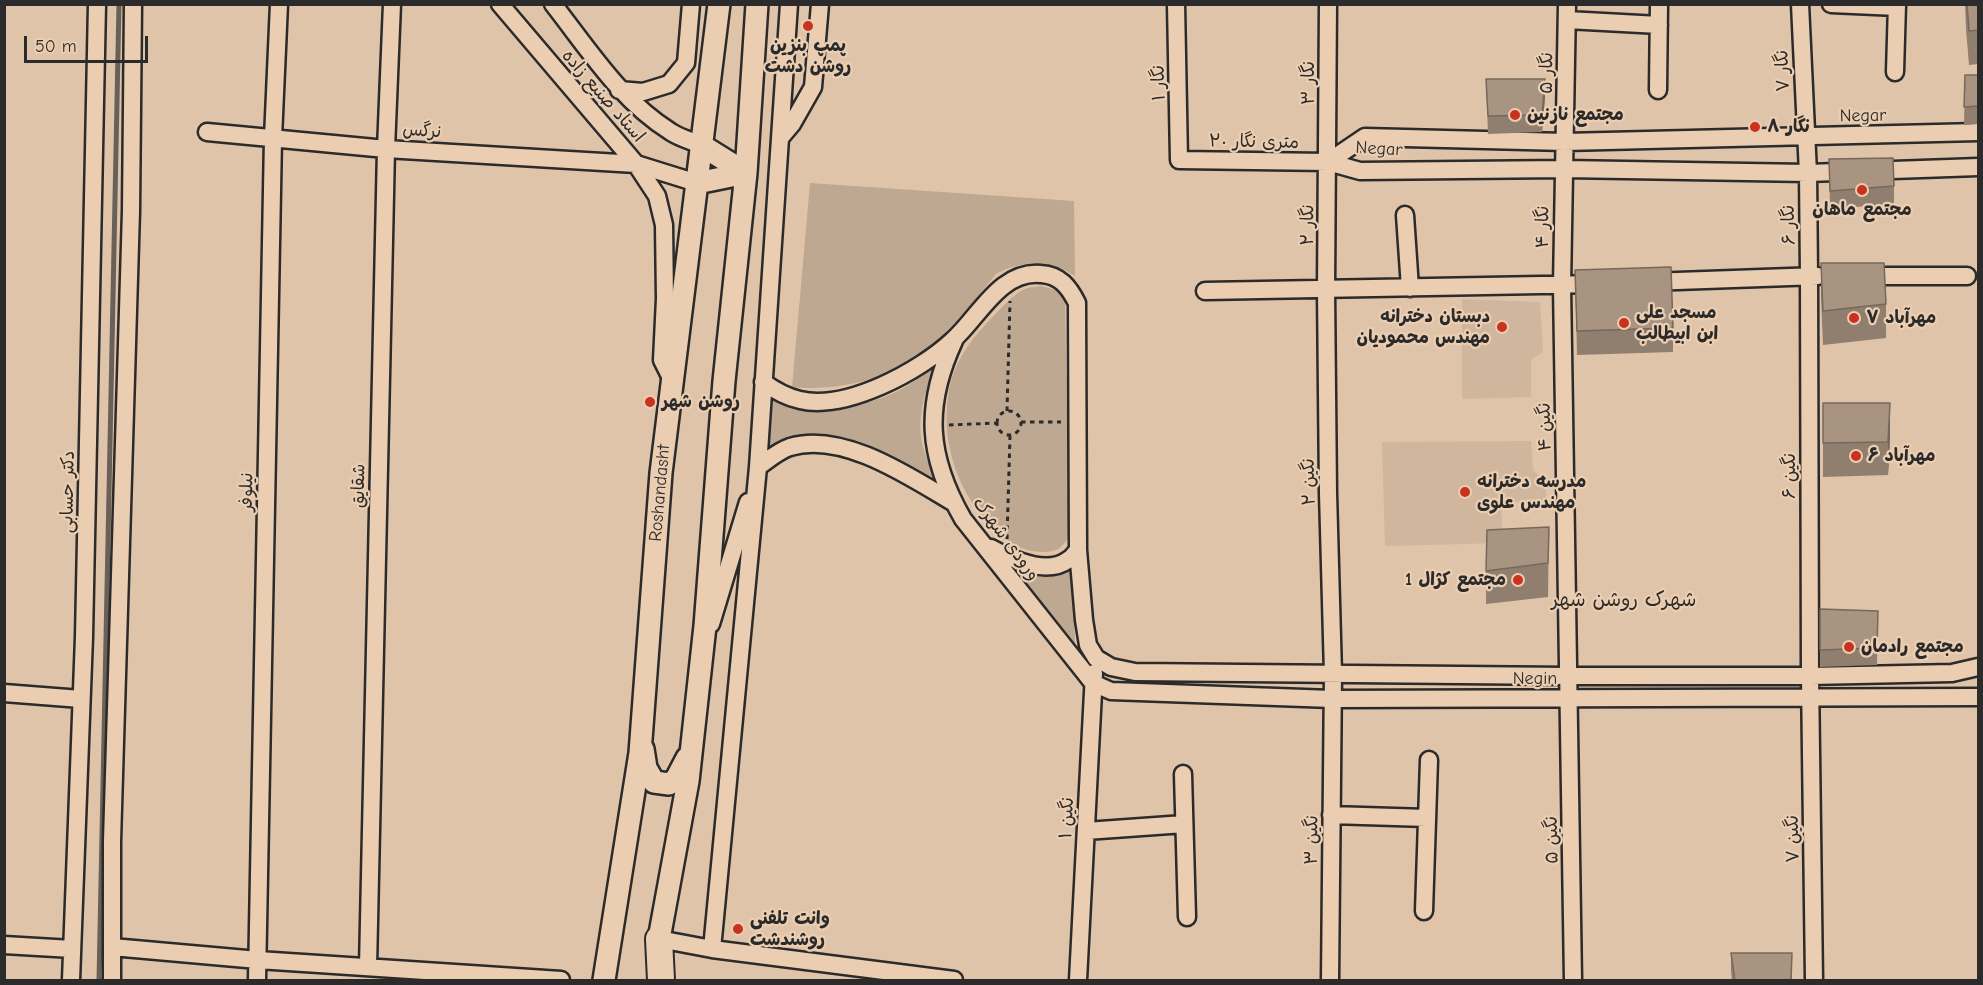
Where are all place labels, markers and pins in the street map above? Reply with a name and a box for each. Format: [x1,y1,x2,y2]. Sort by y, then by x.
marker: پمپ بنزین روشن دشت [801,19,815,33]
place label: پمپ بنزین روشن دشت [765,35,851,78]
place label: مجتمع نازنین [1527,104,1624,126]
marker: مجتمع نازنین [1508,108,1522,122]
place label: نگار ۸ [1767,116,1810,138]
marker: نگار ۸ [1748,120,1762,134]
marker: مجتمع ماهان [1855,183,1869,197]
place label: مجتمع ماهان [1812,199,1912,221]
place label: مسجد علی ابن ابیطالب [1636,302,1718,344]
place label: دبستان دخترانه مهندس محمودیان [1357,306,1490,348]
place label: مهرآباد ۷ [1866,307,1936,329]
marker: مهرآباد ۷ [1847,311,1861,325]
marker: مسجد علی ابن ابیطالب [1617,316,1631,330]
marker: دبستان دخترانه مهندس محمودیان [1495,320,1509,334]
place label: روشن شهر [662,391,740,413]
marker: روشن شهر [643,395,657,409]
place label: مهرآباد ۶ [1868,445,1935,467]
marker: مهرآباد ۶ [1849,449,1863,463]
place label: مدرسه دخترانه مهندس علوی [1477,471,1586,514]
marker: مدرسه دخترانه مهندس علوی [1458,485,1472,499]
place label: مجتمع کژال 1 [1405,569,1506,591]
marker: مجتمع کژال 1 [1511,573,1525,587]
place label: مجتمع رادمان [1861,636,1964,658]
marker: مجتمع رادمان [1842,640,1856,654]
place label: وانت تلفنی روشندشت [750,908,830,950]
marker: وانت تلفنی روشندشت [731,922,745,936]

